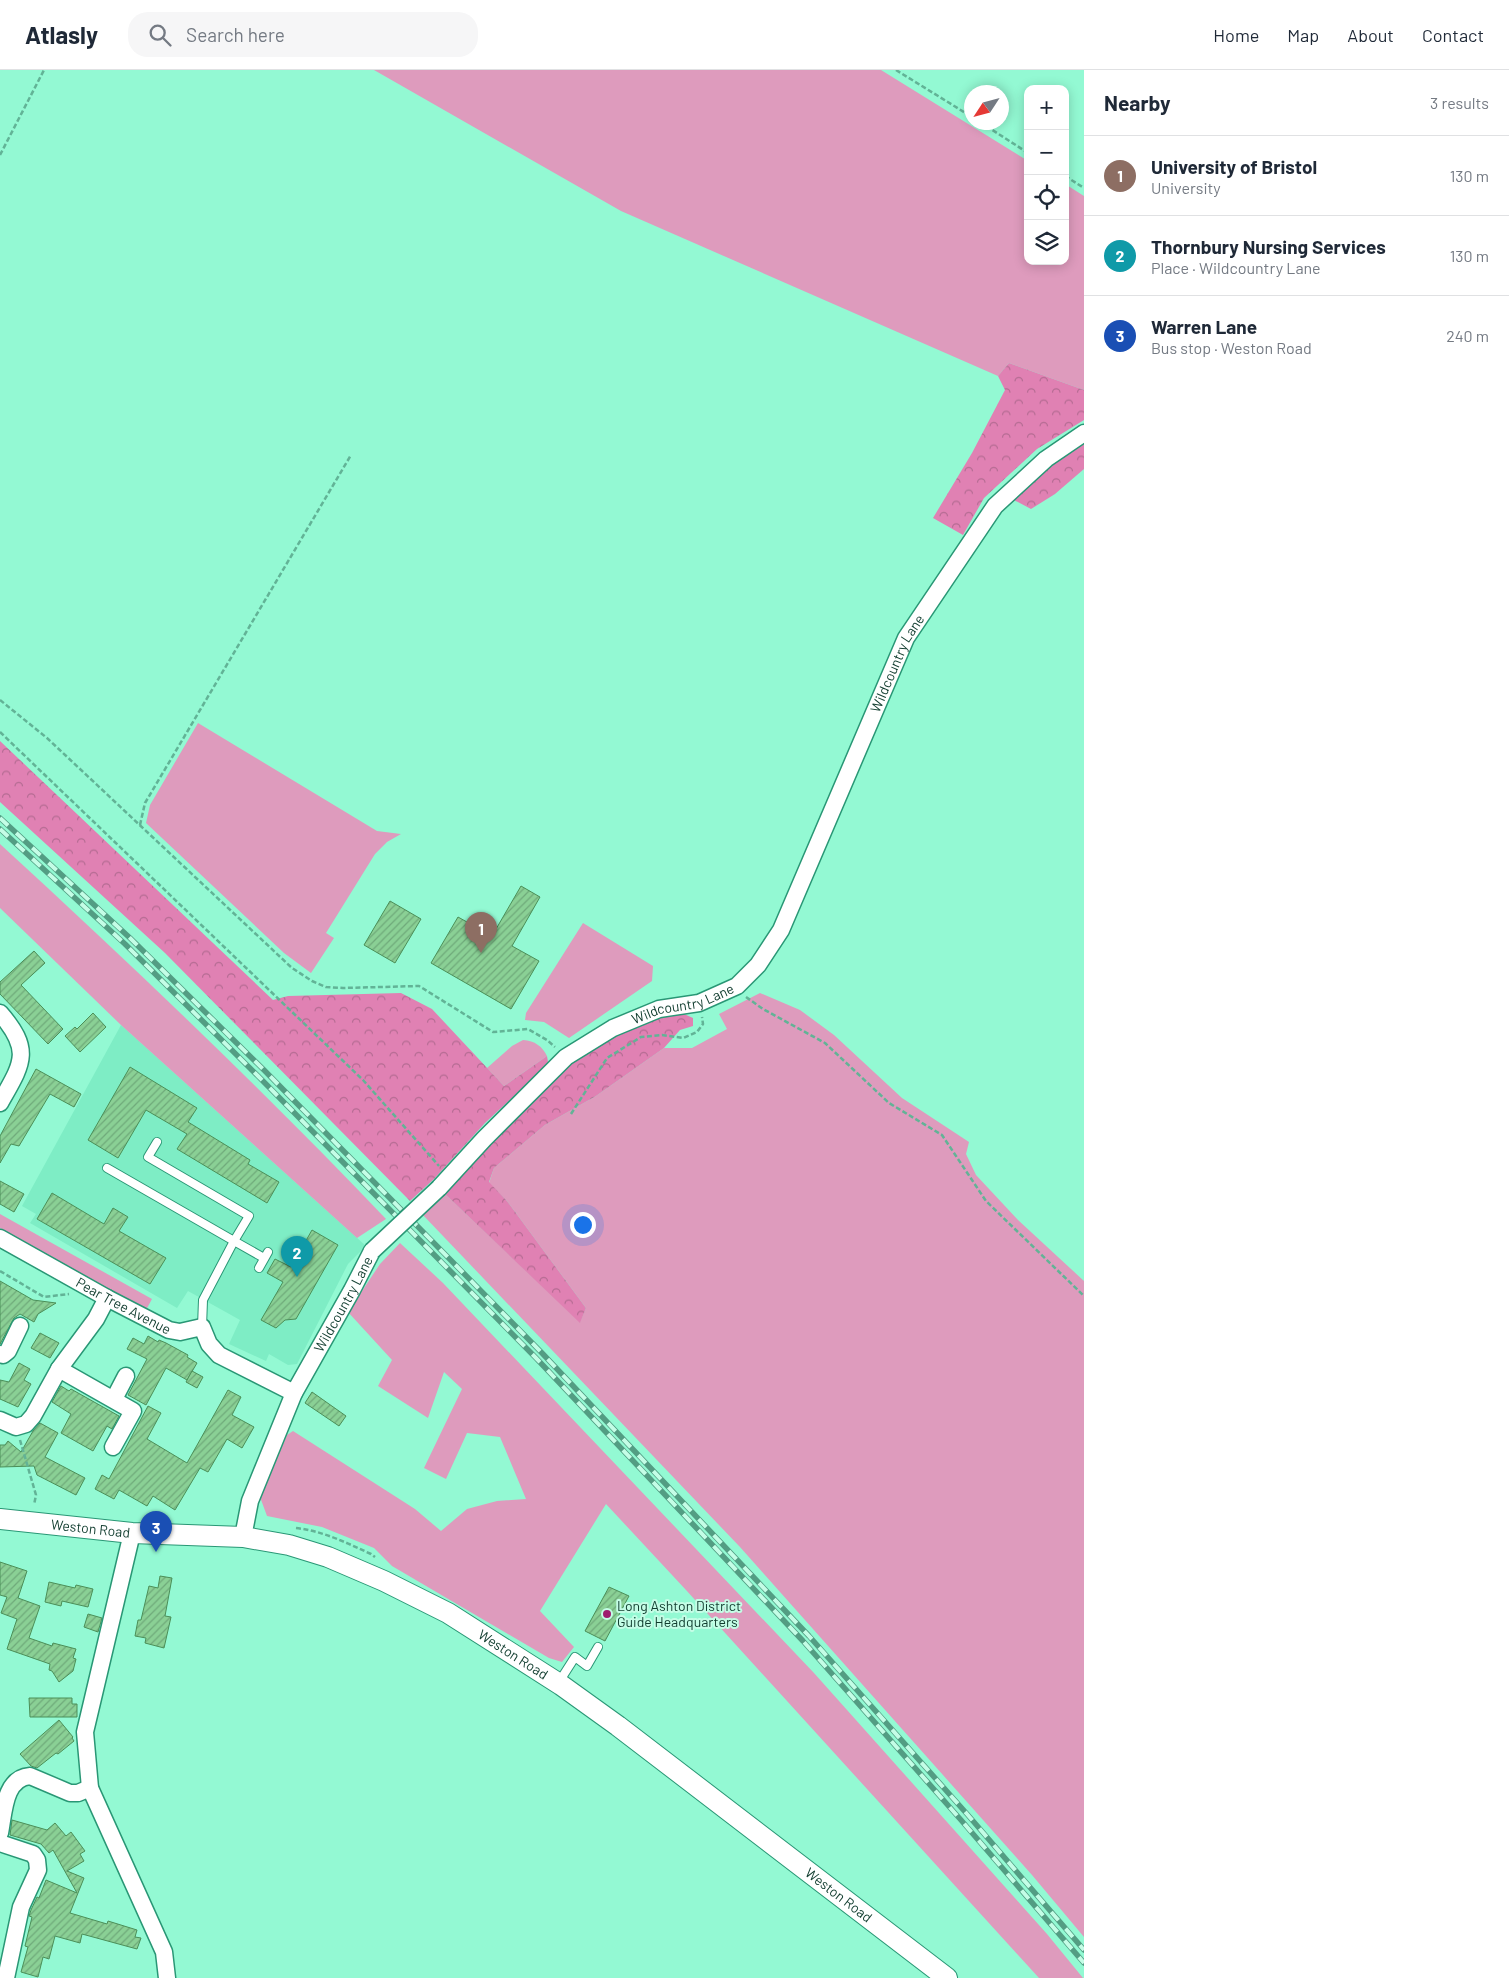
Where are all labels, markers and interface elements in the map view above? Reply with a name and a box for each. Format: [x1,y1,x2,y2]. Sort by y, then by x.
search box [128,12,478,57]
text: Atlasly [25,20,98,49]
icon: search [146,21,174,49]
text: Search here [186,23,285,46]
text: Home [1213,24,1259,46]
text: Map [1287,24,1319,46]
text: About [1347,24,1394,46]
text: Contact [1422,24,1484,46]
north arrow [964,85,1009,130]
map controls [1024,85,1069,265]
button: + [1024,85,1069,130]
text: Nearby [1104,90,1170,115]
text: 3 results [1430,93,1489,112]
button: − [1024,130,1069,175]
text: University of Bristol [1151,155,1317,178]
text: 1 [1117,166,1123,185]
text: 130 m [1450,166,1489,185]
button: locate [1024,175,1069,220]
text: University [1151,178,1221,197]
button: layers [1024,220,1069,265]
text: Thornbury Nursing Services [1151,235,1386,258]
text: 2 [1116,246,1124,265]
text: 130 m [1450,246,1489,265]
text: Place · Wildcountry Lane [1151,258,1321,277]
text: Warren Lane [1151,315,1257,338]
text: 3 [1116,326,1124,345]
text: 240 m [1446,326,1489,345]
text: Bus stop · Weston Road [1151,338,1312,357]
street label: Wildcountry Lane [866,611,927,715]
pin: 1 [465,912,497,953]
street label: Wildcountry Lane [629,980,736,1027]
your location [570,1212,596,1238]
pin: 2 [281,1236,313,1277]
street label: Wildcountry Lane [310,1253,376,1355]
street label: Pear Tree Avenue [73,1273,174,1338]
pin: 3 [140,1511,172,1552]
street label: Weston Road [50,1515,131,1541]
place label: Long Ashton District Guide Headquarters [617,1597,741,1630]
marker: Long Ashton District Guide Headquarters [601,1608,613,1620]
street label: Weston Road [475,1626,552,1683]
street label: Weston Road [802,1864,876,1926]

